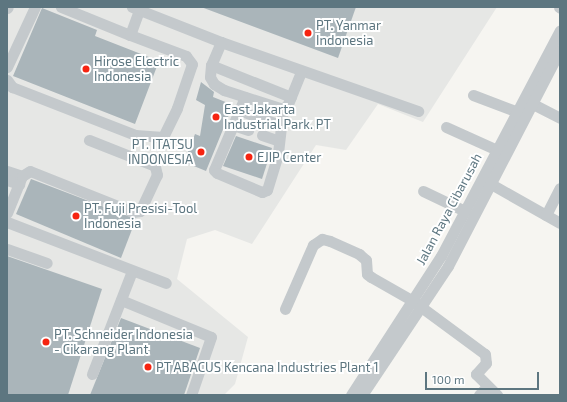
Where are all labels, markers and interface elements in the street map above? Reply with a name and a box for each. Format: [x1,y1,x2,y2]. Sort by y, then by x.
place label: PT. Yanmar Indonesia [316,18,381,49]
marker: PT. Yanmar Indonesia [303,28,313,38]
place label: Hirose Electric Indonesia [94,54,179,85]
marker: Hirose Electric Indonesia [81,64,91,74]
place label: East Jakarta Industrial Park. PT [224,102,331,133]
marker: East Jakarta Industrial Park. PT [211,112,221,122]
place label: PT. ITATSU INDONESIA [128,137,193,168]
marker: PT. ITATSU INDONESIA [196,147,206,157]
place label: EJIP Center [257,149,322,165]
street label: Jalan Raya Cibarusah [413,151,485,267]
marker: EJIP Center [244,152,254,162]
place label: PT. Fuji Presisi-Tool Indonesia [84,201,197,232]
marker: PT. Fuji Presisi-Tool Indonesia [71,211,81,221]
place label: PT. Schneider Indonesia - Cikarang Plant [54,327,193,358]
marker: PT. Schneider Indonesia - Cikarang Plant [41,337,51,347]
place label: PT ABACUS Kencana Industries Plant 1 [156,359,379,375]
marker: PT ABACUS Kencana Industries Plant 1 [143,362,153,372]
scale bar [427,364,541,390]
text: 100 m [432,372,464,386]

